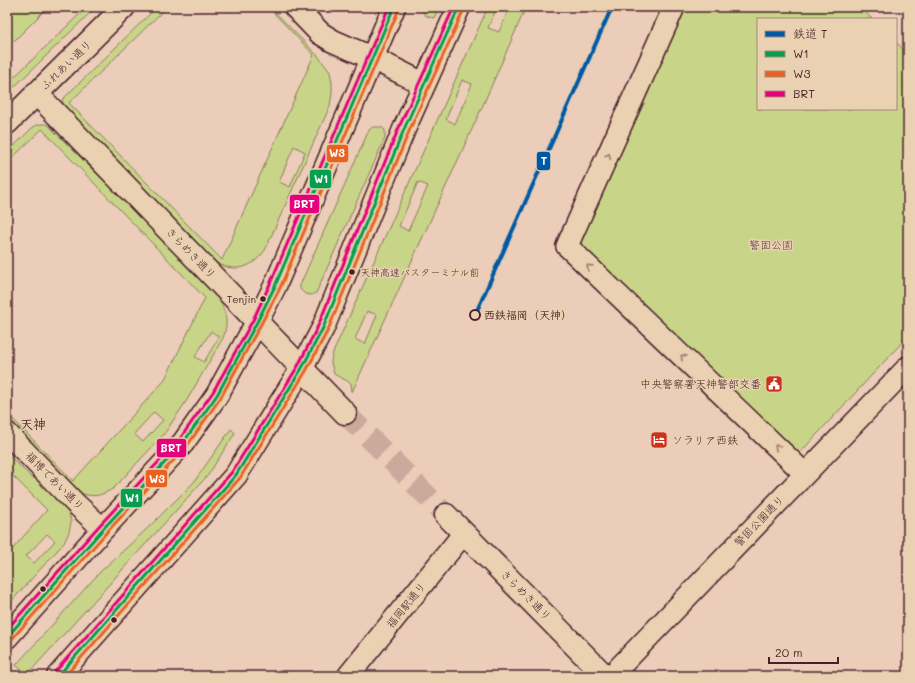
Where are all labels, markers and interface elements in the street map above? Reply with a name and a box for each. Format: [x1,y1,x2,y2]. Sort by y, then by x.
legend [757,18,897,110]
text: 鉄道 T [793,25,828,41]
street label: ふれあい通り [37,36,95,93]
text: W1 [793,45,809,61]
text: W3 [793,65,811,81]
text: BRT [793,85,815,101]
line badge: W3 [326,144,349,163]
text: W3 [329,145,345,160]
line badge: T [536,151,551,171]
one-way arrow [603,152,611,160]
text: T [541,153,548,168]
line badge: W1 [309,169,332,189]
text: W1 [314,171,328,186]
line badge: BRT [289,194,320,214]
text: BRT [293,196,315,211]
street label: きらめき通り [163,224,220,282]
park label: 警固公園 [749,237,793,252]
one-way arrow [586,264,594,272]
place label: 天神高速バスターミナル前 [360,265,479,279]
marker: 天神高速バスターミナル前 [347,267,357,277]
place label: Tenjin [227,292,256,306]
marker: Tenjin [258,294,268,304]
place label: 西鉄福岡（天神） [484,307,572,322]
marker: 西鉄福岡（天神） [469,309,481,321]
one-way arrow [680,355,687,362]
public building icon: 中央警察署天神警部交番 [764,374,784,394]
place label: 中央警察署天神警部交番 [640,376,761,391]
district label: 天神 [20,415,46,432]
hotel icon: ソラリア西鉄 [649,430,669,450]
place label: ソラリア西鉄 [672,432,738,447]
line badge: BRT [156,438,187,458]
text: BRT [160,440,182,455]
one-way arrow [774,444,782,452]
street label: 福博であい通り [23,448,88,513]
line badge: W3 [145,469,168,488]
text: W3 [149,471,165,486]
line badge: W1 [120,488,143,508]
text: W1 [125,490,139,505]
street label: 警固公園通り [730,492,787,550]
street label: きらめき通り [498,566,555,623]
street label: 福岡駅通り [382,579,429,631]
unlabelled marker [38,584,48,594]
unlabelled marker [109,615,119,625]
scale bar [769,639,838,665]
text: 20 m [775,644,803,660]

